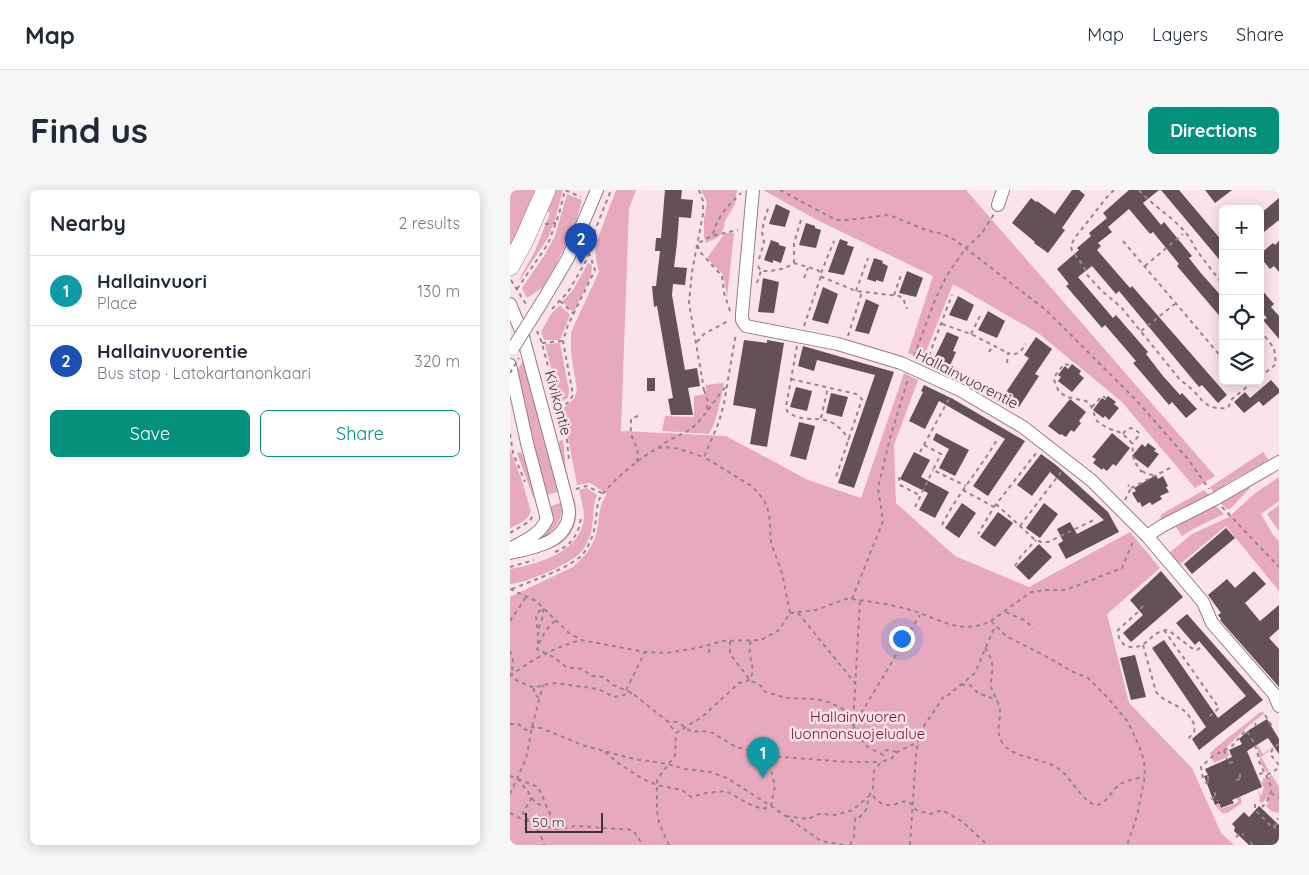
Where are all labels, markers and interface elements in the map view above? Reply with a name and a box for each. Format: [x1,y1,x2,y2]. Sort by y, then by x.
text: Map [25,20,75,50]
text: Map [1087,23,1124,46]
text: Layers [1152,23,1208,46]
text: Share [1236,23,1284,46]
button: Directions [1148,107,1279,154]
text: Find us [30,108,148,152]
map controls [1219,205,1264,385]
button: + [1219,205,1264,250]
text: Nearby [50,210,126,236]
text: 2 results [398,213,460,233]
pin: 2 [565,223,597,264]
button: − [1219,250,1264,295]
text: Hallainvuori [97,269,207,293]
text: 1 [63,281,69,301]
text: 130 m [417,281,460,301]
text: Place [97,293,137,313]
button: locate [1219,295,1264,340]
text: Hallainvuorentie [97,339,248,363]
button: layers [1219,340,1264,385]
street label: Hallainvuorentie [913,345,1022,413]
text: 2 [61,351,71,371]
text: 320 m [414,351,460,371]
text: Bus stop · Latokartanonkaari [97,363,311,383]
street label: Kivikontie [541,368,576,438]
button: Save [50,410,250,457]
button: Share [260,410,460,457]
your location [889,626,915,652]
park label: Hallainvuoren luonnonsuojelualue [791,707,925,743]
pin: 1 [747,737,779,778]
scale bar [525,810,602,833]
text: 50 m [532,813,565,831]

